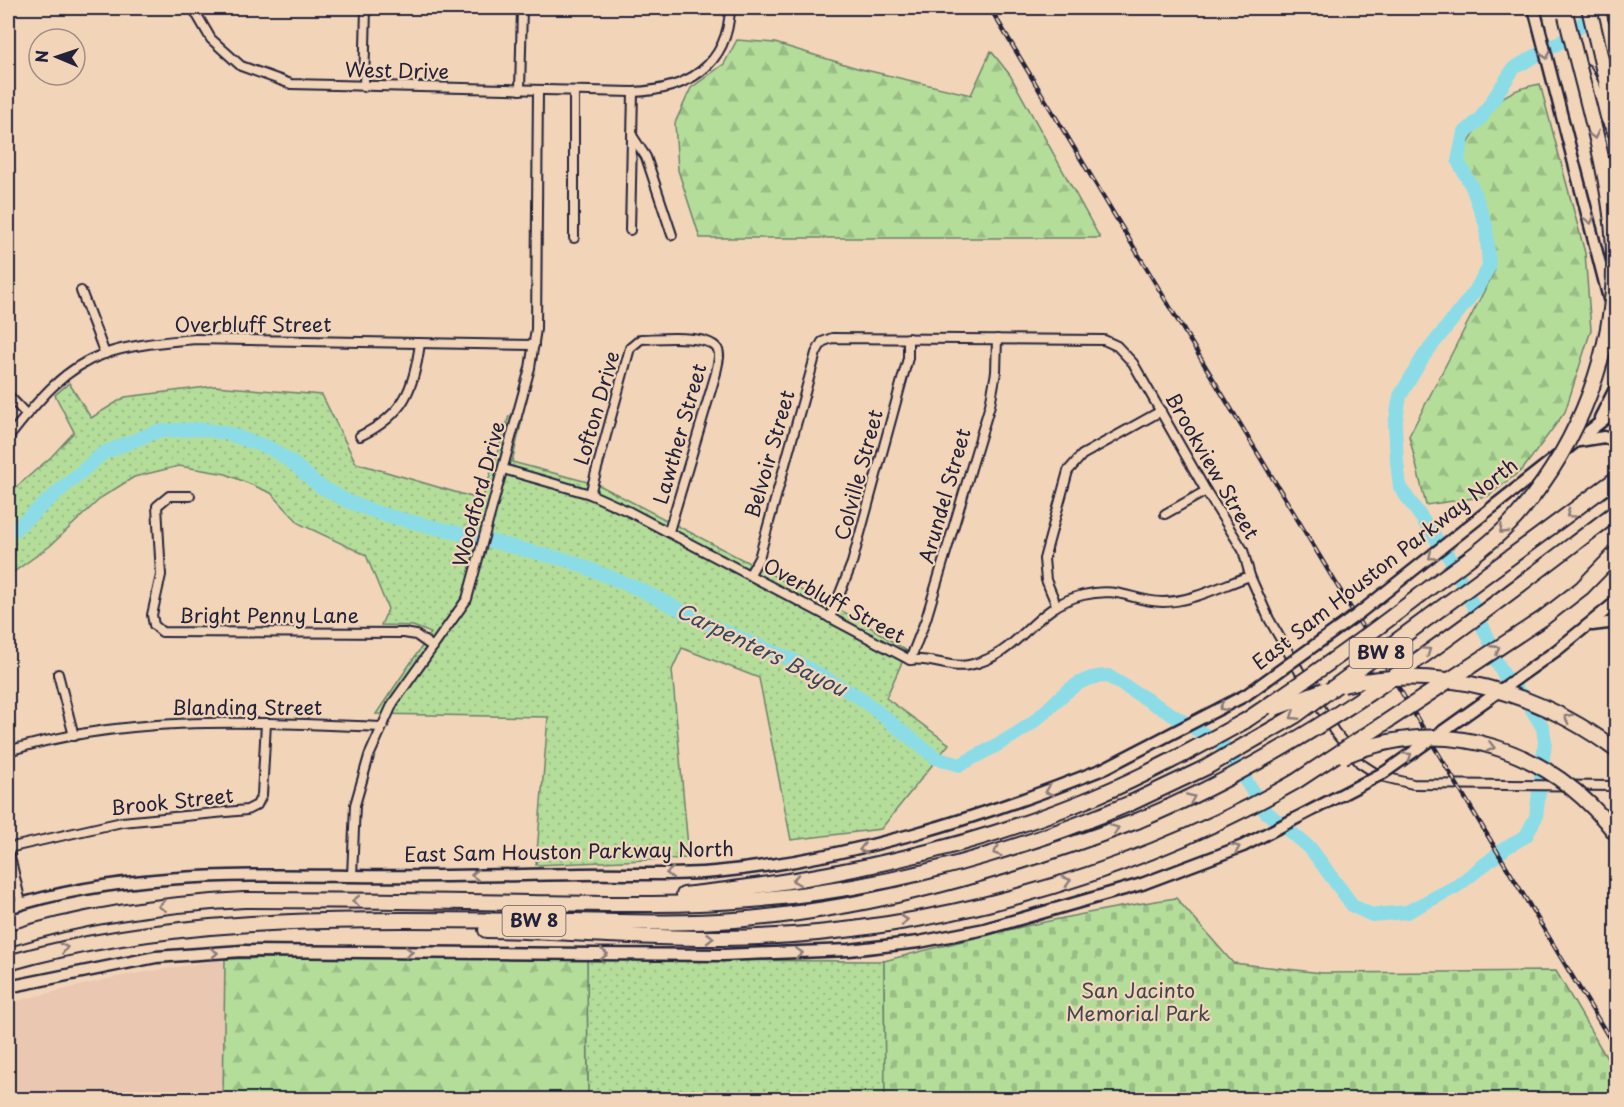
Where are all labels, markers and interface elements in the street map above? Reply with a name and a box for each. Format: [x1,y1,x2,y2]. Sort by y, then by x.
north arrow [27,27,87,87]
one-way arrow [1539,49,1551,60]
text: N [29,50,53,63]
street label: West Drive [345,54,449,86]
one-way arrow [1587,129,1600,139]
one-way arrow [1582,215,1595,225]
street label: Overbluff Street [175,309,331,339]
street label: Lofton Drive [565,347,627,468]
street label: Lawther Street [645,360,713,507]
street label: Belvoir Street [736,386,802,521]
street label: Brookview Street [1158,386,1267,545]
street label: Colville Street [826,406,890,544]
street label: Woodford Drive [444,417,512,570]
street label: Arundel Street [910,425,978,567]
street label: East Sam Houston Parkway North [1245,450,1524,677]
one-way arrow [1565,507,1576,518]
one-way arrow [1499,522,1510,533]
one-way arrow [1428,549,1439,560]
street label: Overbluff Street [758,550,911,650]
water label: Carpenters Bayou [671,593,854,704]
street label: Bright Penny Lane [179,600,359,630]
road number: BW 8 [1350,638,1412,668]
one-way arrow [1490,646,1501,657]
one-way arrow [1420,647,1431,658]
street label: Blanding Street [172,692,322,722]
one-way arrow [1219,700,1229,711]
one-way arrow [1290,709,1301,720]
one-way arrow [1563,714,1574,725]
one-way arrow [1486,739,1496,752]
one-way arrow [1401,752,1412,763]
street label: Brook Street [109,780,235,822]
one-way arrow [1044,784,1055,796]
one-way arrow [1184,793,1195,805]
one-way arrow [1109,824,1120,836]
street label: East Sam Houston Parkway North [404,833,734,869]
one-way arrow [858,841,868,854]
one-way arrow [1230,843,1241,855]
one-way arrow [992,845,1003,857]
one-way arrow [665,867,674,879]
one-way arrow [470,869,479,881]
one-way arrow [791,873,801,885]
one-way arrow [1061,876,1072,888]
one-way arrow [352,894,361,907]
one-way arrow [157,900,166,912]
road number: BW 8 [502,906,566,936]
one-way arrow [899,914,908,926]
one-way arrow [705,932,714,944]
one-way arrow [59,942,69,955]
one-way arrow [404,946,413,959]
one-way arrow [209,947,218,960]
one-way arrow [794,947,803,960]
one-way arrow [599,948,608,960]
park label: San Jacinto Memorial Park [1066,975,1210,1028]

